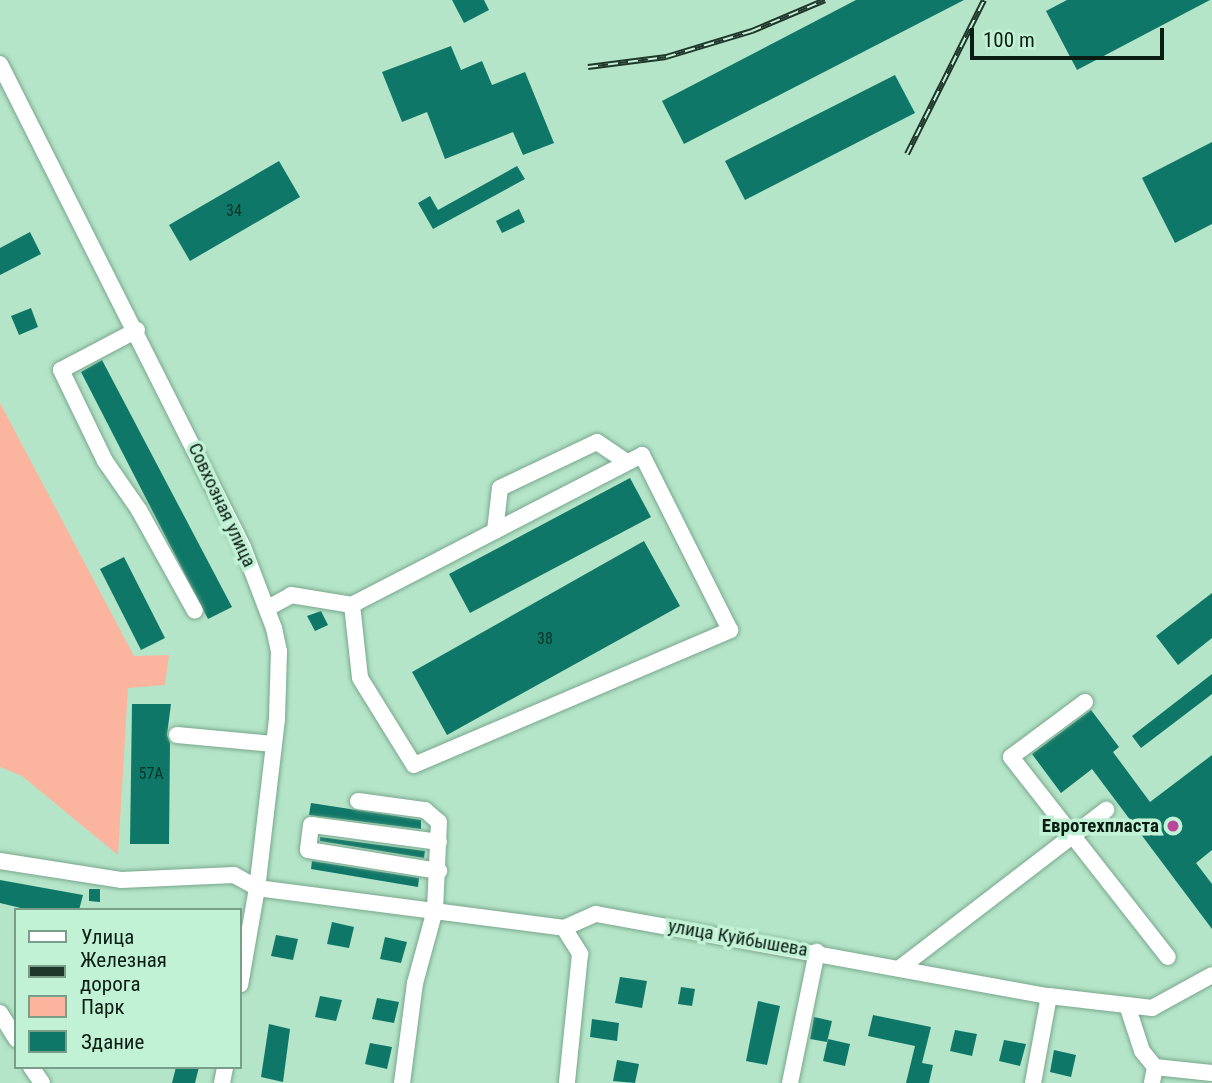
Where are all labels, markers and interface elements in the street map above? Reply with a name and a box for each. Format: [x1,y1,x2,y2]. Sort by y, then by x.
scale bar [974,14,1168,58]
text: 100 m [983,28,1035,52]
house number: 34 [226,201,242,221]
street label: Совхозная улица [183,439,261,571]
house number: 38 [537,629,553,649]
house number: 57А [138,764,164,784]
place label: Евротехпласта [1042,815,1159,837]
marker: Евротехпласта [1165,818,1181,834]
legend [14,908,242,1069]
street label: улица Куйбышева [666,915,810,961]
text: Улица [81,925,134,949]
text: Железная дорога [80,948,167,996]
text: Парк [81,995,125,1019]
text: Здание [81,1030,144,1054]

